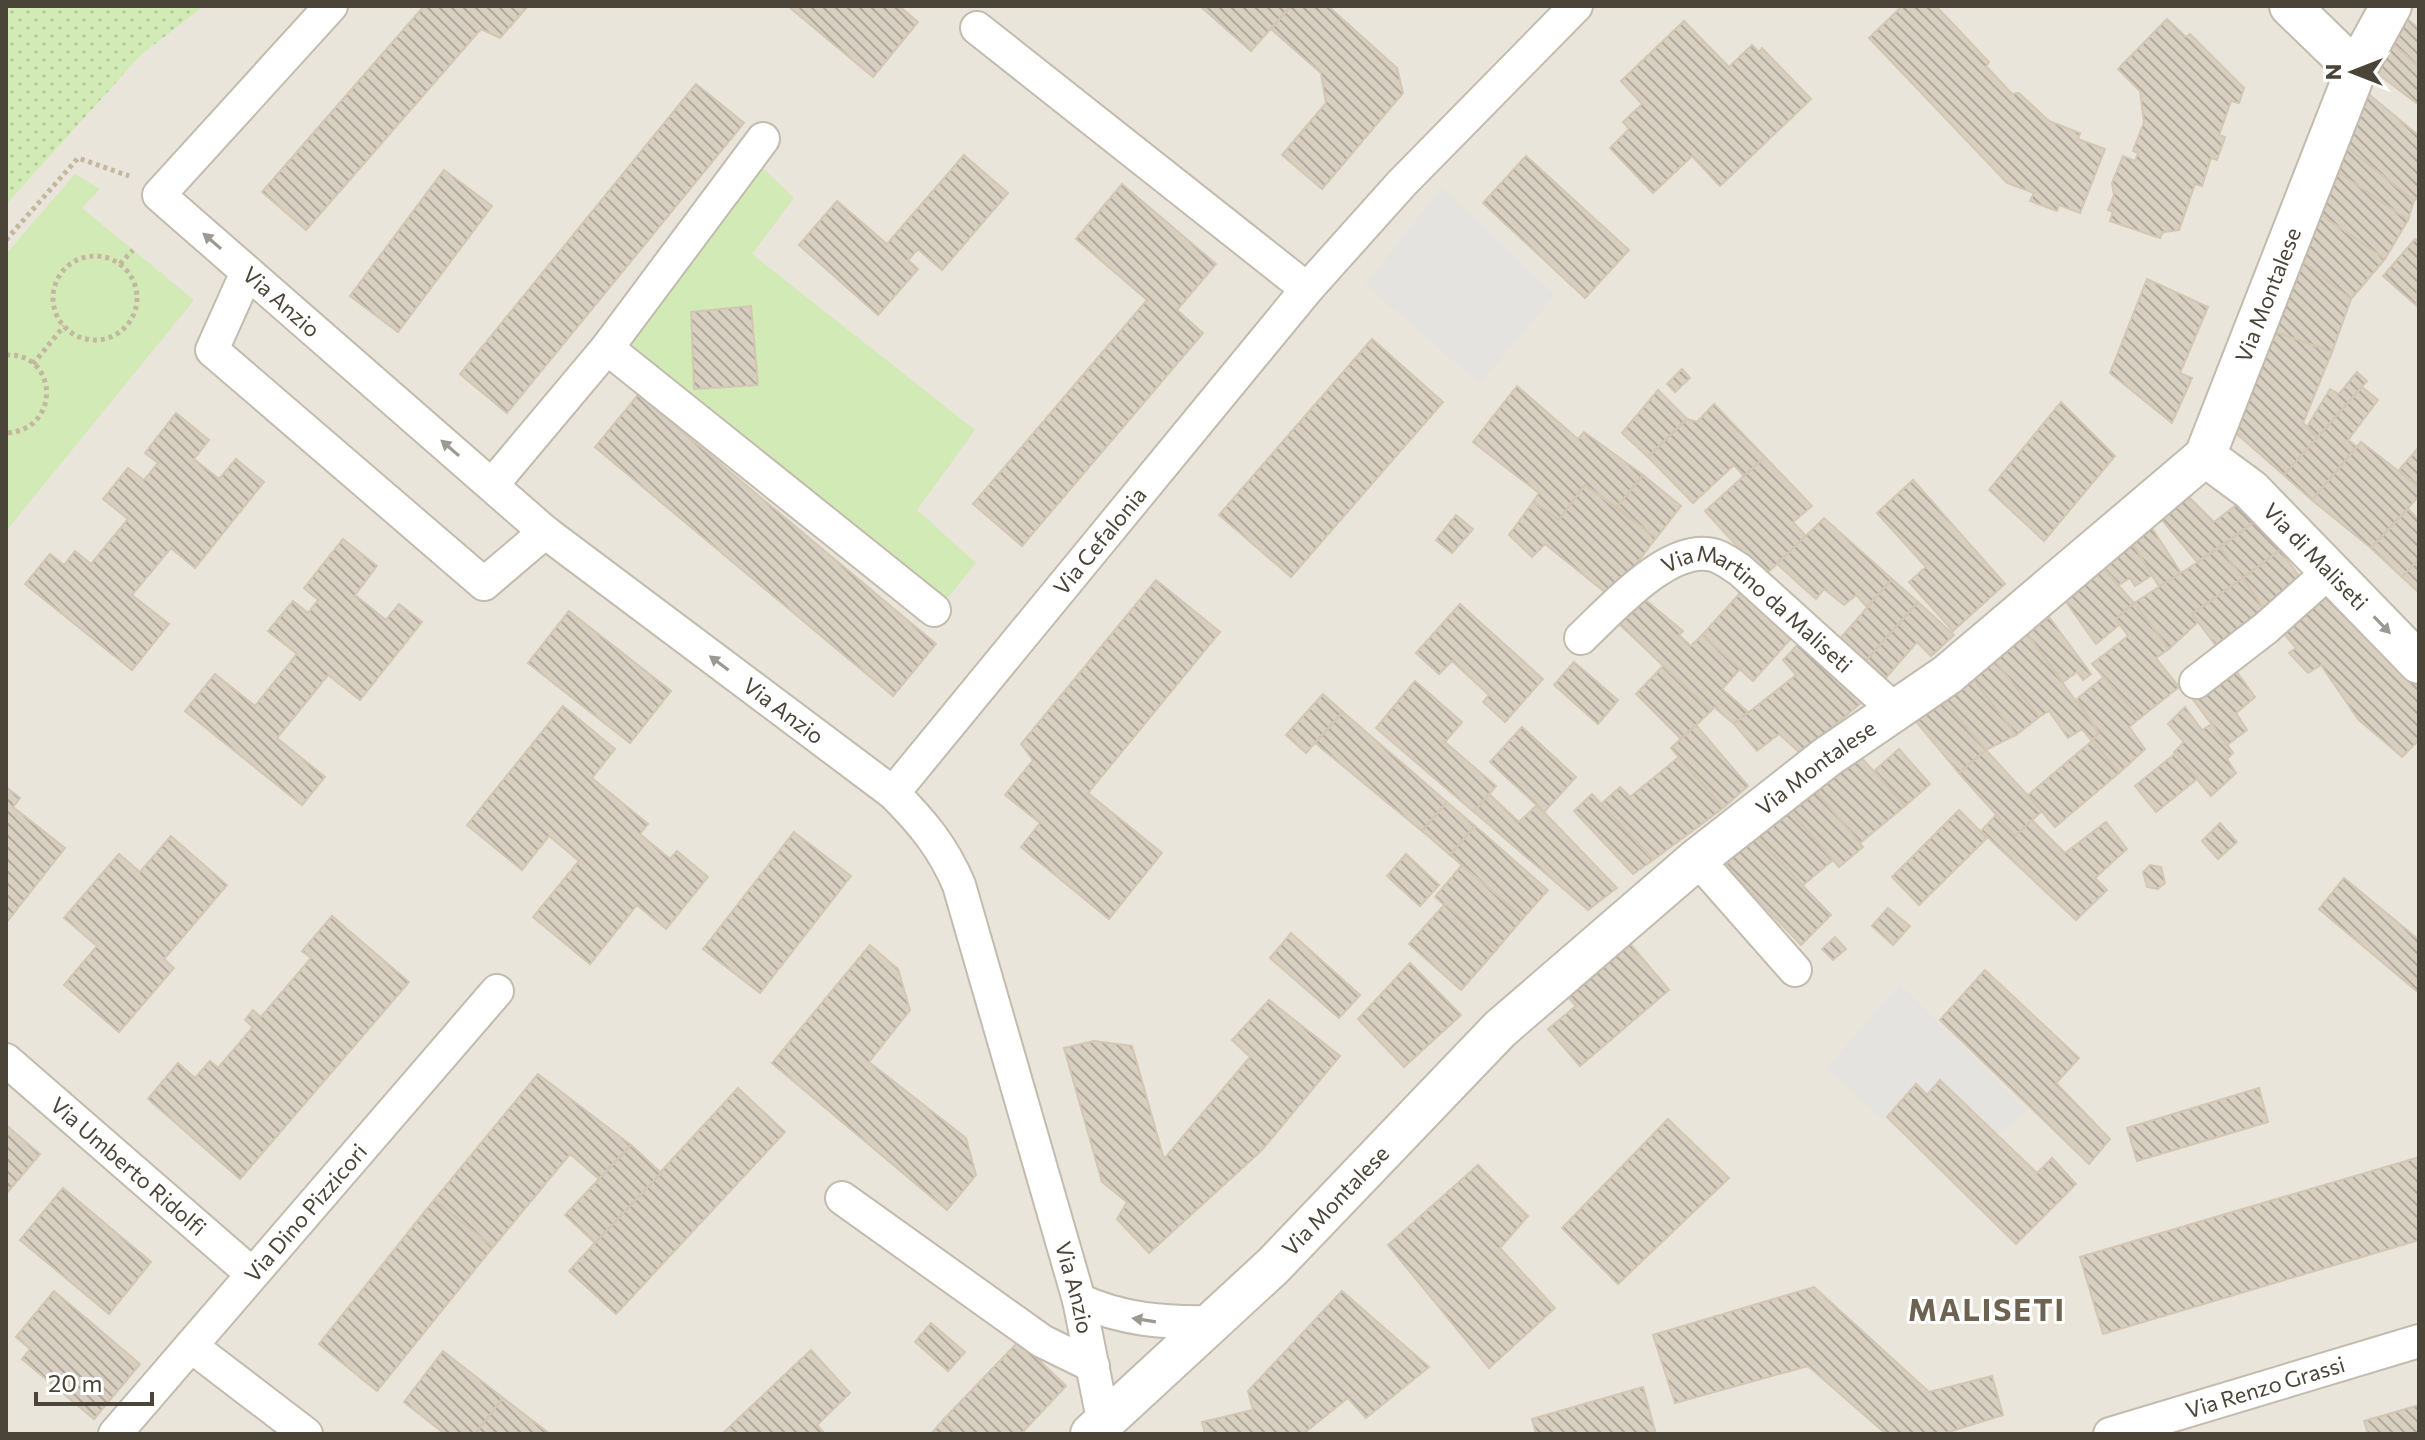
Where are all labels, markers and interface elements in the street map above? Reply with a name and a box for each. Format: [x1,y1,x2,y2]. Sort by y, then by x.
north arrow [2313,32,2393,112]
text: N [2319,64,2346,80]
street label: Via Montalese [2229,223,2306,366]
one-way arrow [202,233,222,250]
street label: Via Anzio [237,260,326,343]
one-way arrow [440,440,459,458]
street label: Via Cefalonia [1047,481,1152,600]
street label: Via di Maliseti [2258,497,2374,615]
street label: Via Martino da Maliseti [1656,539,1858,678]
one-way arrow [2373,615,2391,634]
one-way arrow [709,655,729,671]
street label: Via Anzio [738,671,829,749]
street label: Via Montalese [1750,714,1881,821]
street label: Via Umberto Ridolfi [45,1091,212,1241]
street label: Via Dino Pizzicori [238,1138,372,1287]
street label: Via Montalese [1276,1140,1394,1261]
street label: Via Anzio [1050,1238,1099,1336]
district label: MALISETI [1908,1290,2066,1327]
one-way arrow [1131,1313,1156,1326]
street label: Via Renzo Grassi [2182,1350,2348,1424]
scale bar [36,1356,152,1406]
text: 20 m [48,1368,102,1397]

